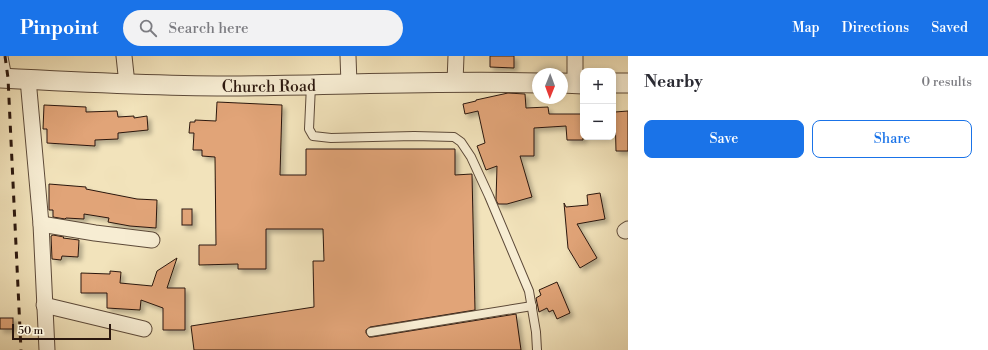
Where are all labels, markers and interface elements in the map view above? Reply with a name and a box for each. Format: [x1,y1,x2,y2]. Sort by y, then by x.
search box [123,10,403,46]
text: Pinpoint [20,16,99,40]
icon: search [137,17,159,39]
text: Search here [169,19,249,38]
text: Map [792,19,820,37]
text: Directions [842,19,909,37]
text: Saved [931,19,968,37]
north arrow [532,68,568,104]
map controls [580,68,616,140]
button: + [580,68,616,104]
text: Nearby [644,71,703,93]
text: 0 results [921,74,972,90]
street label: Church Road [222,76,316,97]
button: − [580,104,616,140]
button: Save [644,120,804,158]
button: Share [812,120,972,158]
scale bar [12,322,111,341]
text: 50 m [18,324,43,338]

